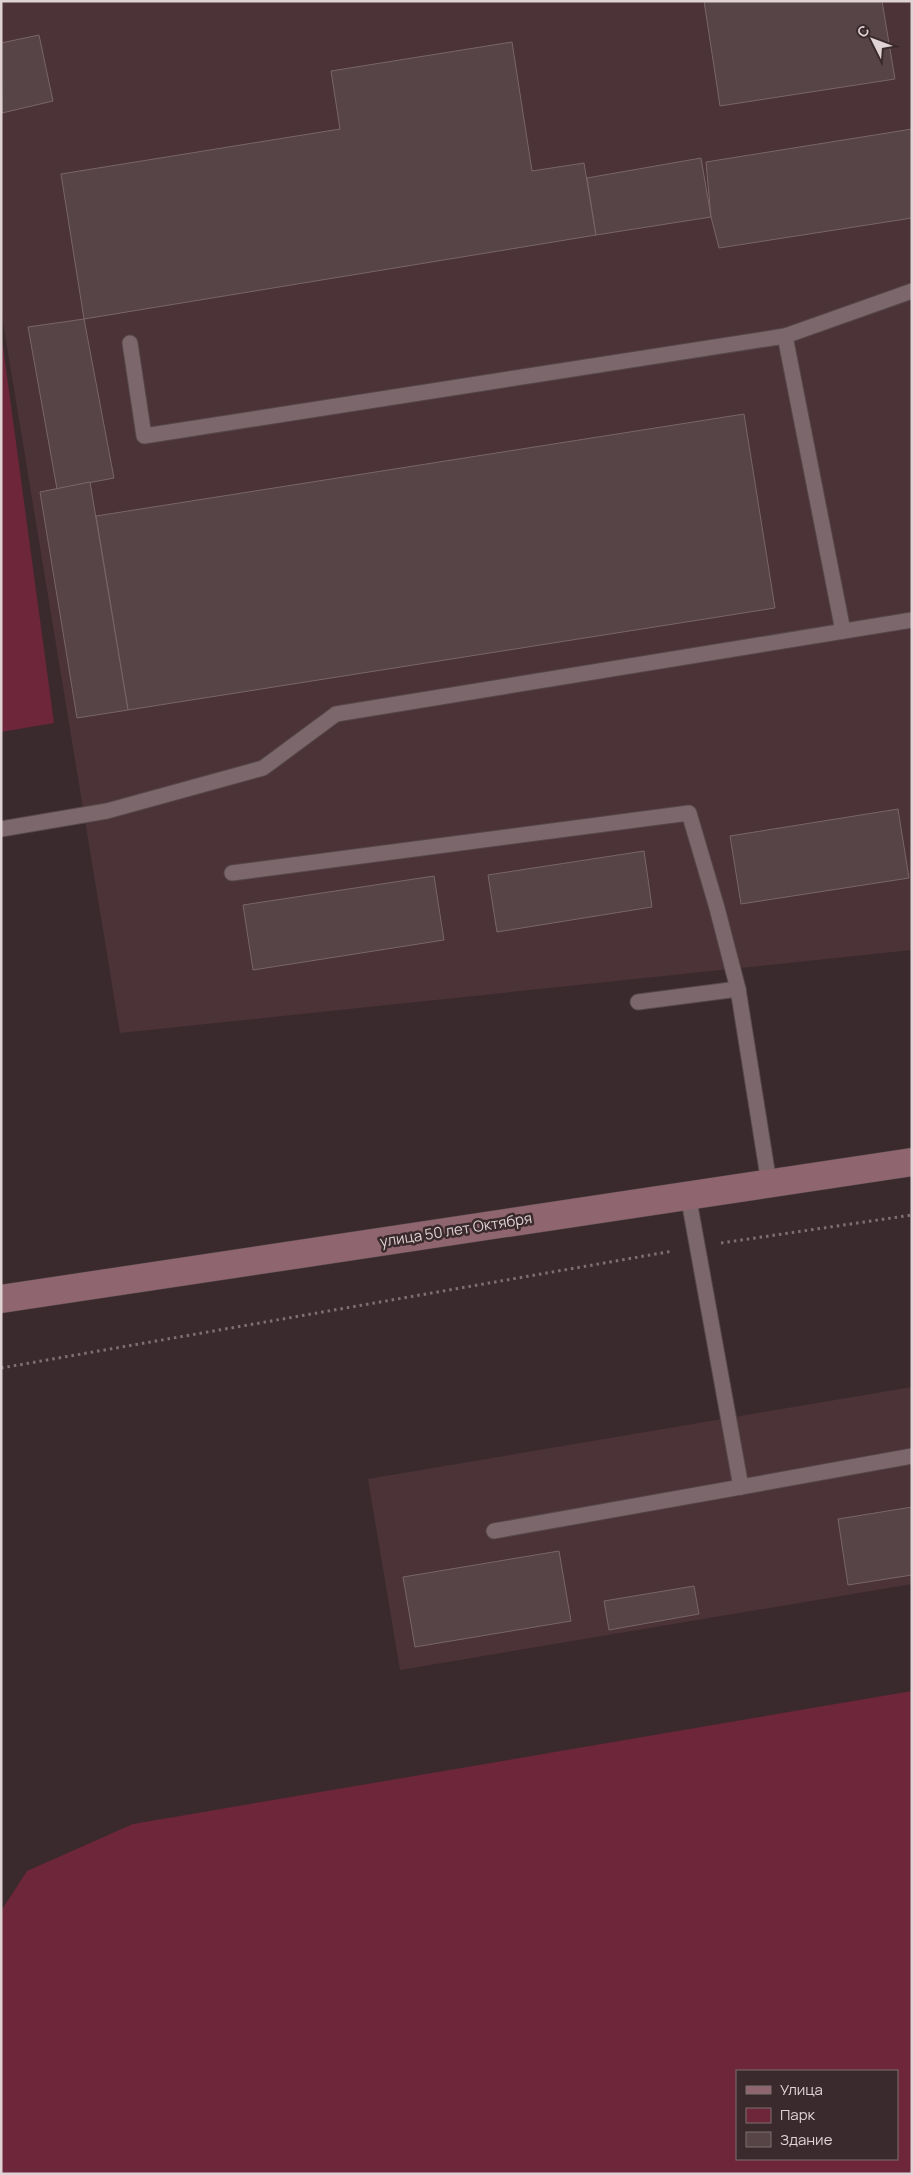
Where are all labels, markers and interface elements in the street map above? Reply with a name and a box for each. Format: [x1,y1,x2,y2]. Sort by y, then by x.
north arrow [848,15,898,65]
text: С [852,21,873,41]
street label: улица 50 лет Октября [378,1207,534,1252]
legend [736,2070,898,2160]
text: Улица [780,2079,823,2100]
text: Парк [780,2104,816,2125]
text: Здание [780,2129,833,2150]

